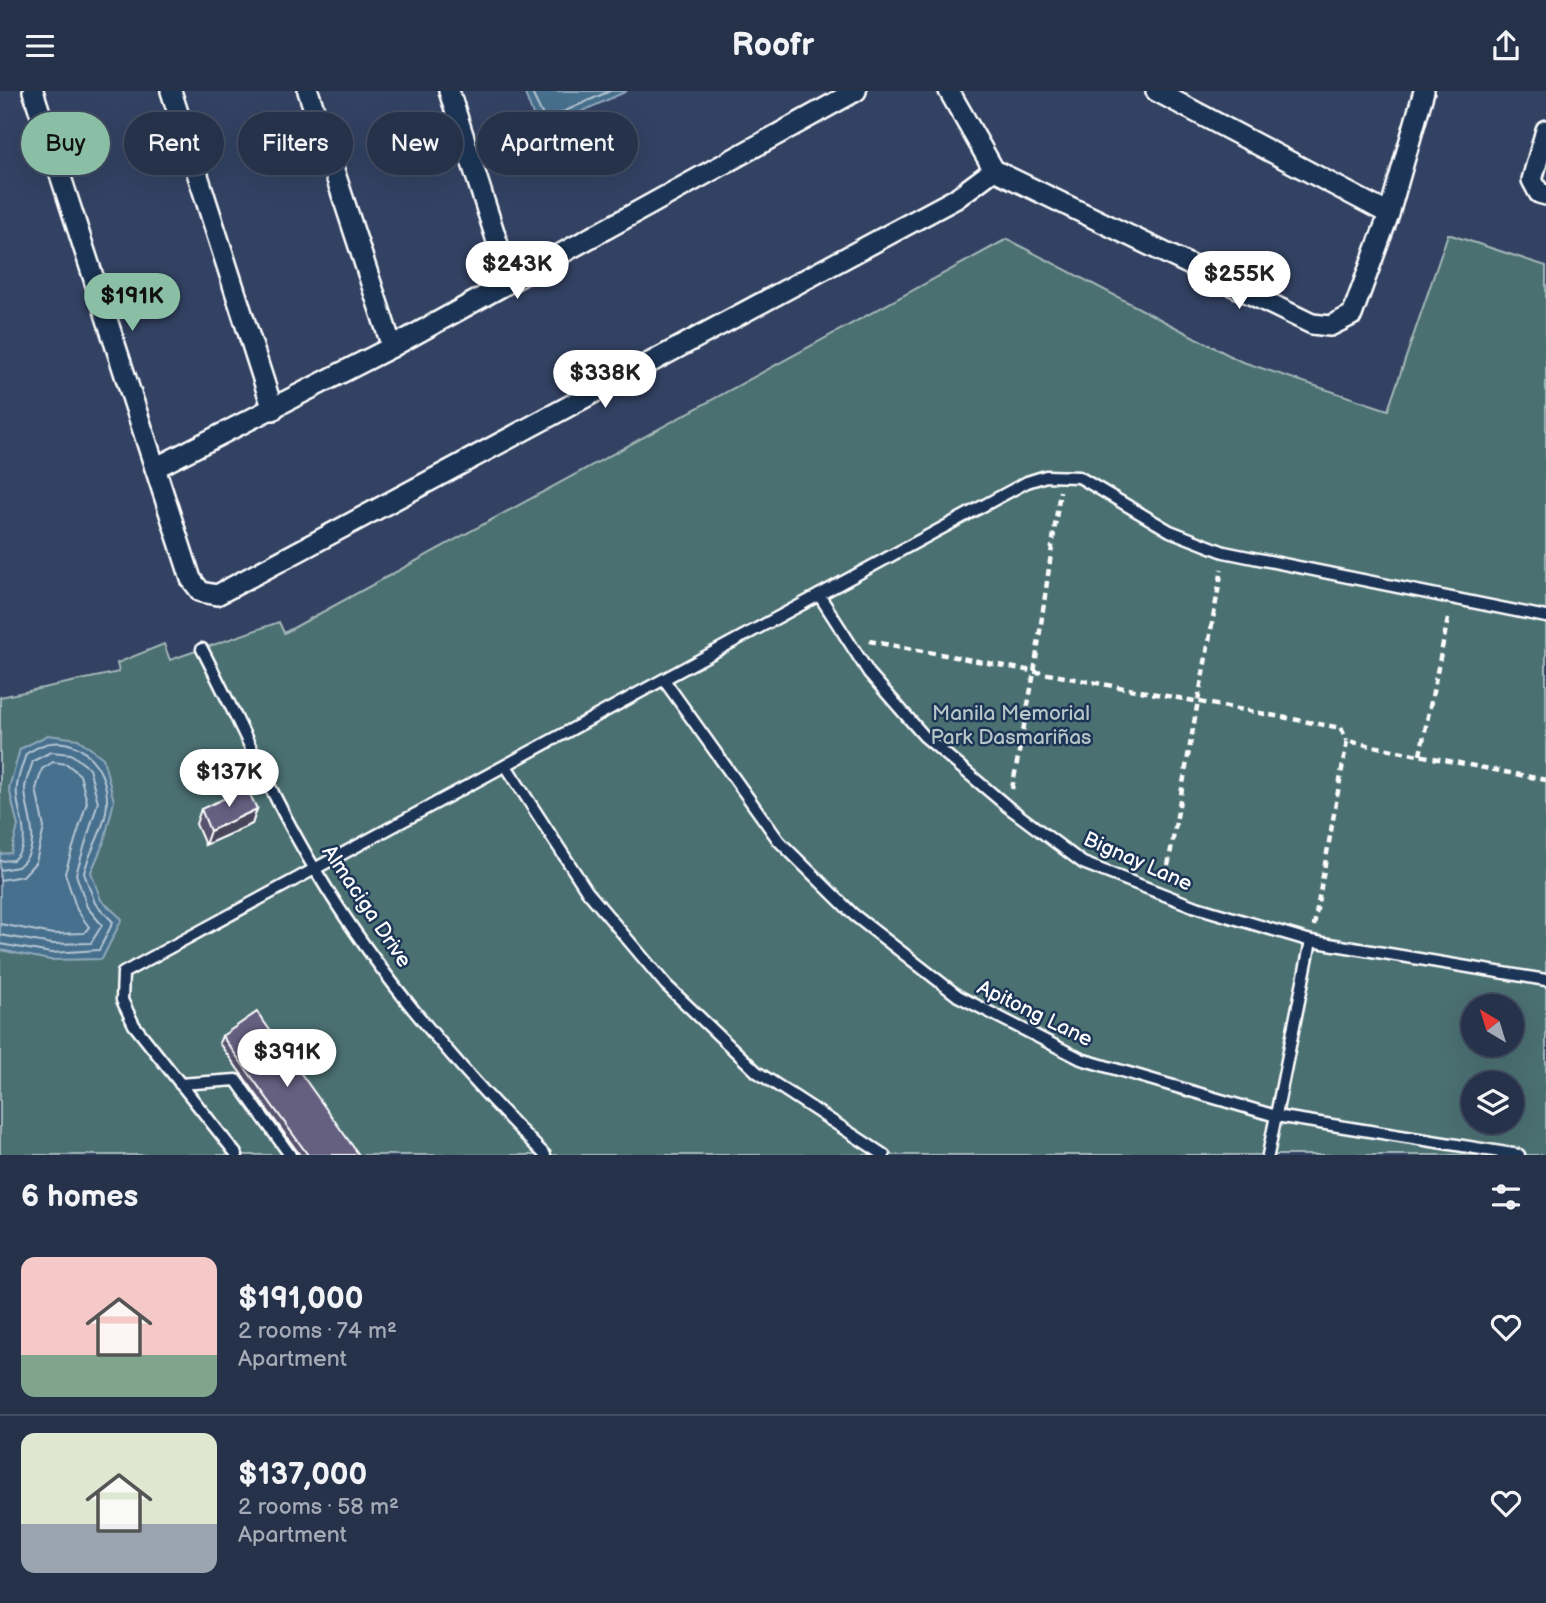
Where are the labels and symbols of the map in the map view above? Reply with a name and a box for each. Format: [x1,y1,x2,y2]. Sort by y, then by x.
pin: $243K [468,241,566,301]
pin: $255K [1190,251,1288,311]
pin: $191K [83,273,181,333]
pin: $338K [556,351,654,410]
park label: Manila Memorial Park Dasmariñas [931,701,1092,750]
pin: $137K [180,749,278,809]
street label: Bignay Lane [1079,826,1196,897]
street label: Almaciga Drive [317,840,417,972]
street label: Apitong Lane [973,975,1096,1052]
north arrow [1461,994,1524,1057]
pin: $391K [238,1030,336,1089]

